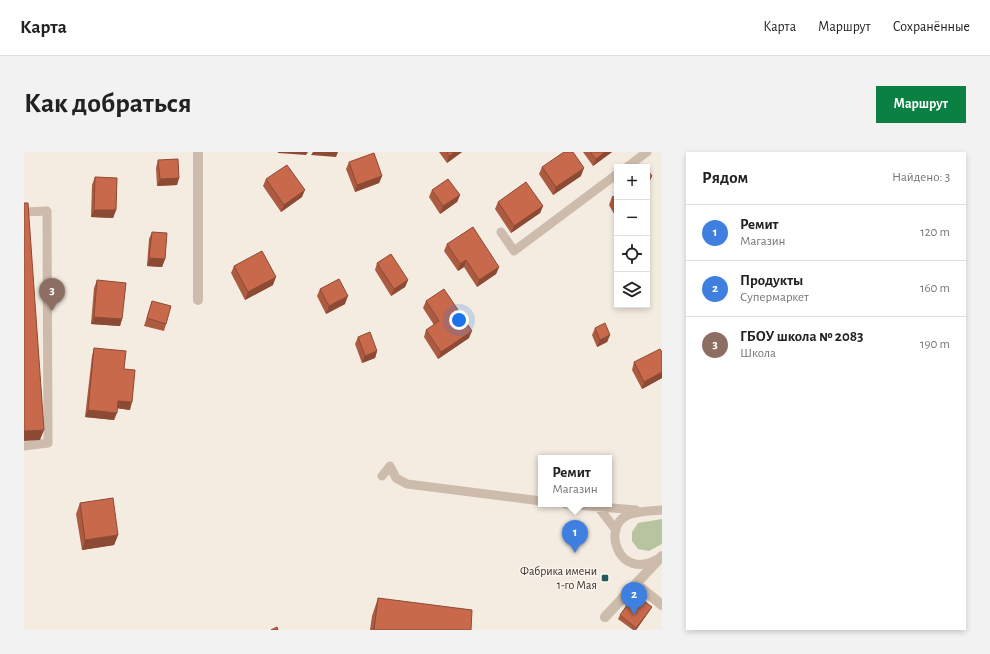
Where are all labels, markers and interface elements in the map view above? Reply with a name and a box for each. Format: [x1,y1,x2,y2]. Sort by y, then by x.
text: Карта [20,18,67,37]
text: Карта [763,20,796,34]
text: Маршрут [818,20,871,34]
text: Сохранённые [893,20,970,34]
button: Маршрут [876,86,966,123]
text: Как добраться [24,90,192,118]
map controls [614,164,650,308]
button: + [614,164,650,200]
text: Рядом [702,169,748,186]
text: Найдено: 3 [892,171,950,184]
button: − [614,200,650,236]
text: Ремит [740,217,778,232]
text: 1 [713,226,717,239]
text: 120 m [920,226,950,239]
text: Магазин [740,235,786,248]
button: locate [614,236,650,272]
button: layers [614,272,650,308]
text: Продукты [740,273,803,288]
pin: 3 [39,278,65,311]
text: 2 [712,282,718,295]
text: 160 m [920,282,950,295]
text: Супермаркет [740,291,809,304]
your location [449,310,469,330]
text: ГБОУ школа № 2083 [740,329,864,344]
text: 3 [712,338,718,351]
text: 190 m [920,338,950,351]
text: Школа [740,347,776,360]
popup [538,455,612,507]
text: Ремит [552,465,591,480]
text: Магазин [552,483,598,496]
pin: 1 [562,520,588,553]
place label: Фабрика имени 1-го Мая [520,565,597,591]
marker: Фабрика имени 1-го Мая [600,573,610,583]
pin: 2 [621,582,647,615]

